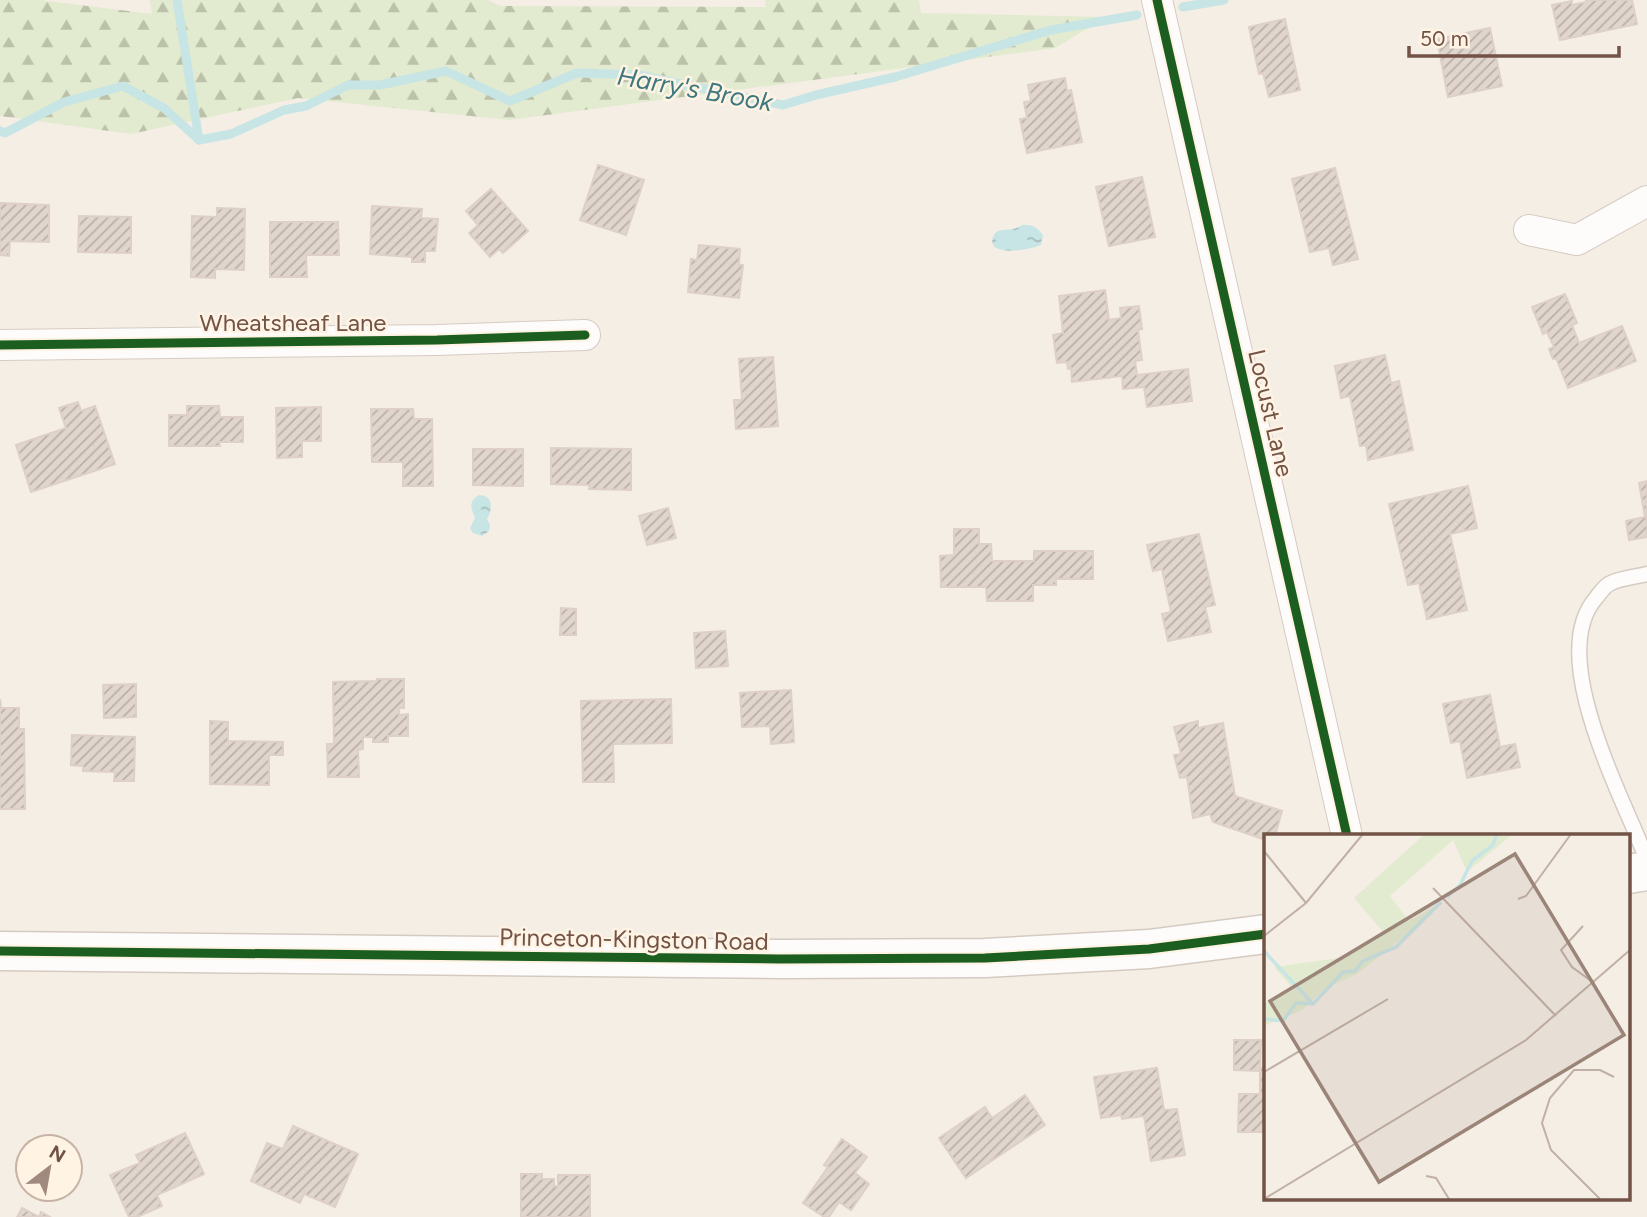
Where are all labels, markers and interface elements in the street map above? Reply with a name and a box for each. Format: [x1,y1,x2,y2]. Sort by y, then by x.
scale bar [1409,14,1619,58]
text: 50 m [1420,26,1469,51]
water label: Harry's Brook [615,60,777,119]
street label: Wheatsheaf Lane [200,308,386,337]
street label: Locust Lane [1242,346,1300,480]
inset map [1264,834,1630,1200]
street label: Princeton-Kingston Road [499,922,769,956]
north arrow [14,1133,84,1203]
text: N [45,1140,70,1167]

